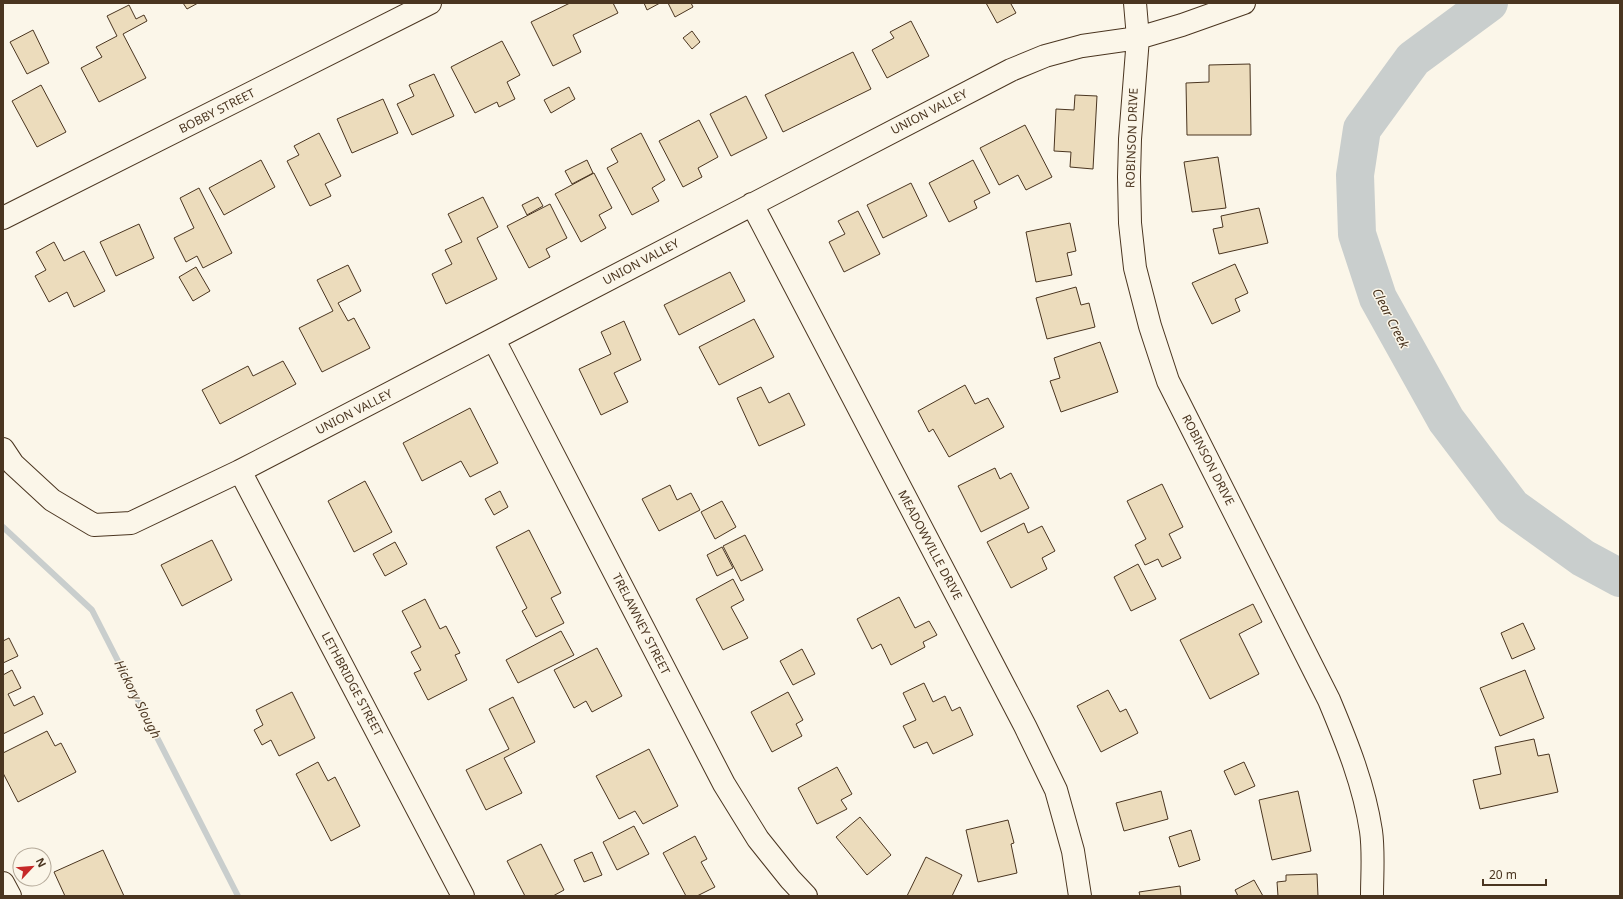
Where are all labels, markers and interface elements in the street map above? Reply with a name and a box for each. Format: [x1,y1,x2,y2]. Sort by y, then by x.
street label: BOBBY STREET [176,84,258,137]
street label: UNION VALLEY [887,85,970,138]
street label: ROBINSON DRIVE [1121,88,1142,188]
street label: UNION VALLEY [600,234,682,289]
water label: Clear Creek [1368,285,1414,352]
street label: UNION VALLEY [312,385,395,438]
street label: ROBINSON DRIVE [1178,411,1239,508]
street label: MEADOWVILLE DRIVE [894,487,967,603]
street label: TRELAWNEY STREET [608,570,675,678]
street label: LETHBRIDGE STREET [318,629,387,739]
water label: Hickory Slough [110,657,166,741]
north arrow [12,847,52,887]
text: N [33,855,50,870]
scale bar [1483,861,1546,887]
text: 20 m [1489,866,1517,883]

